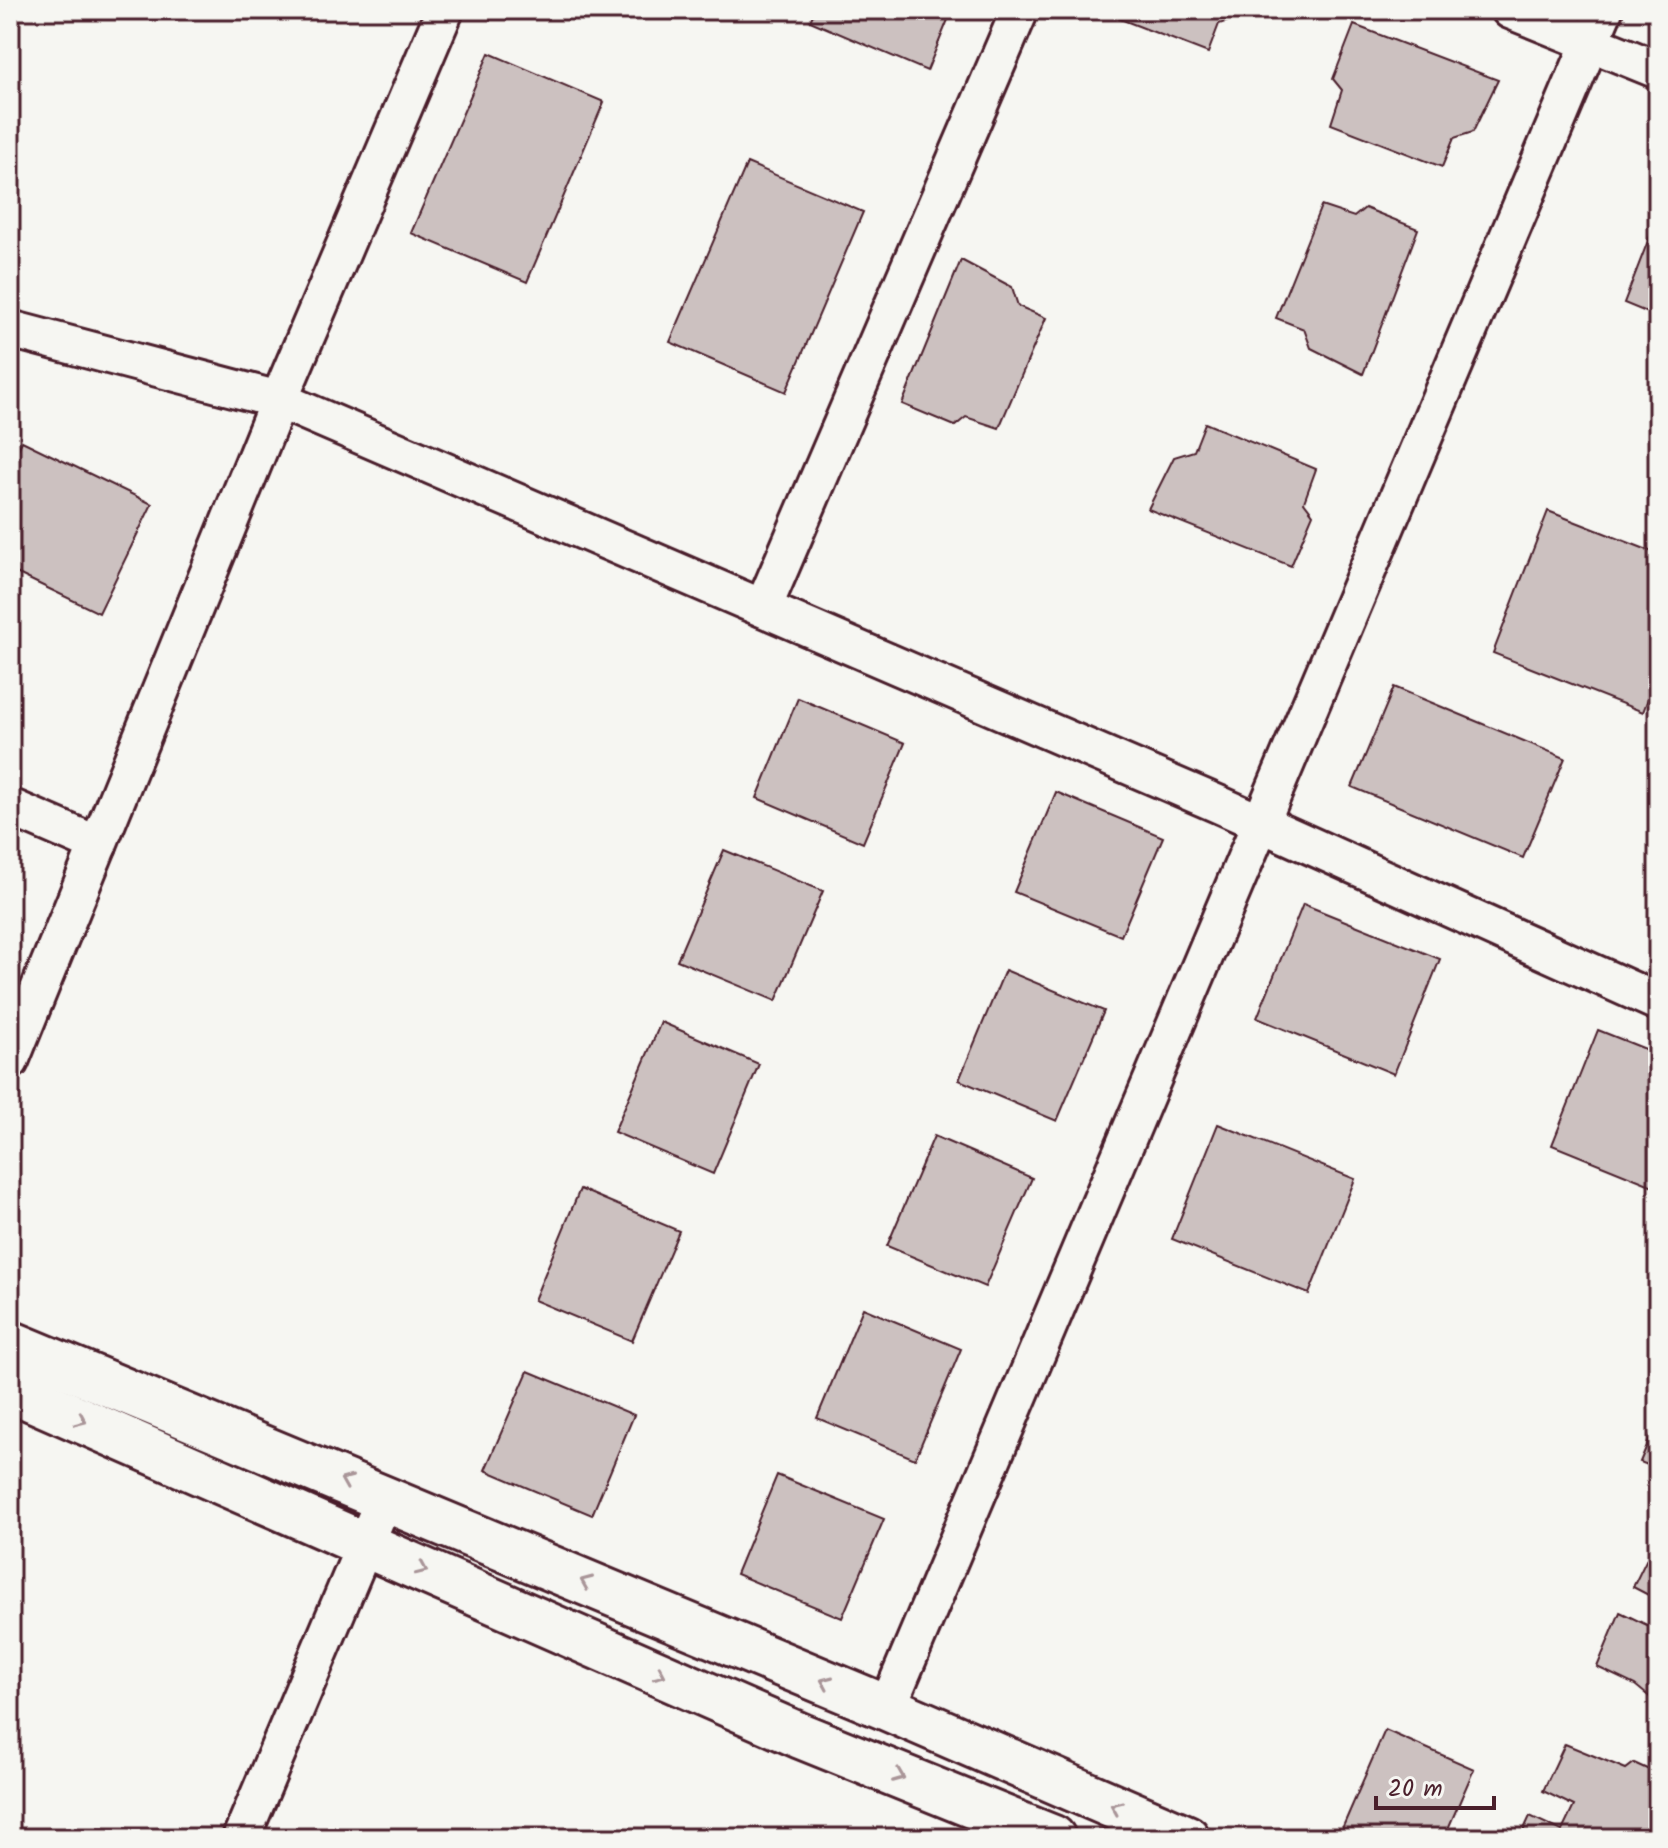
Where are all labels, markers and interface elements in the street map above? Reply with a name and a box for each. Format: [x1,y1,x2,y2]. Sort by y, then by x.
one-way arrow [73,1410,88,1426]
one-way arrow [340,1475,354,1491]
one-way arrow [414,1560,428,1576]
one-way arrow [580,1575,594,1591]
one-way arrow [652,1664,666,1680]
one-way arrow [820,1675,834,1691]
scale bar [1376,1760,1494,1810]
one-way arrow [891,1766,905,1782]
text: 20 m [1388,1770,1443,1809]
one-way arrow [1110,1801,1124,1817]

